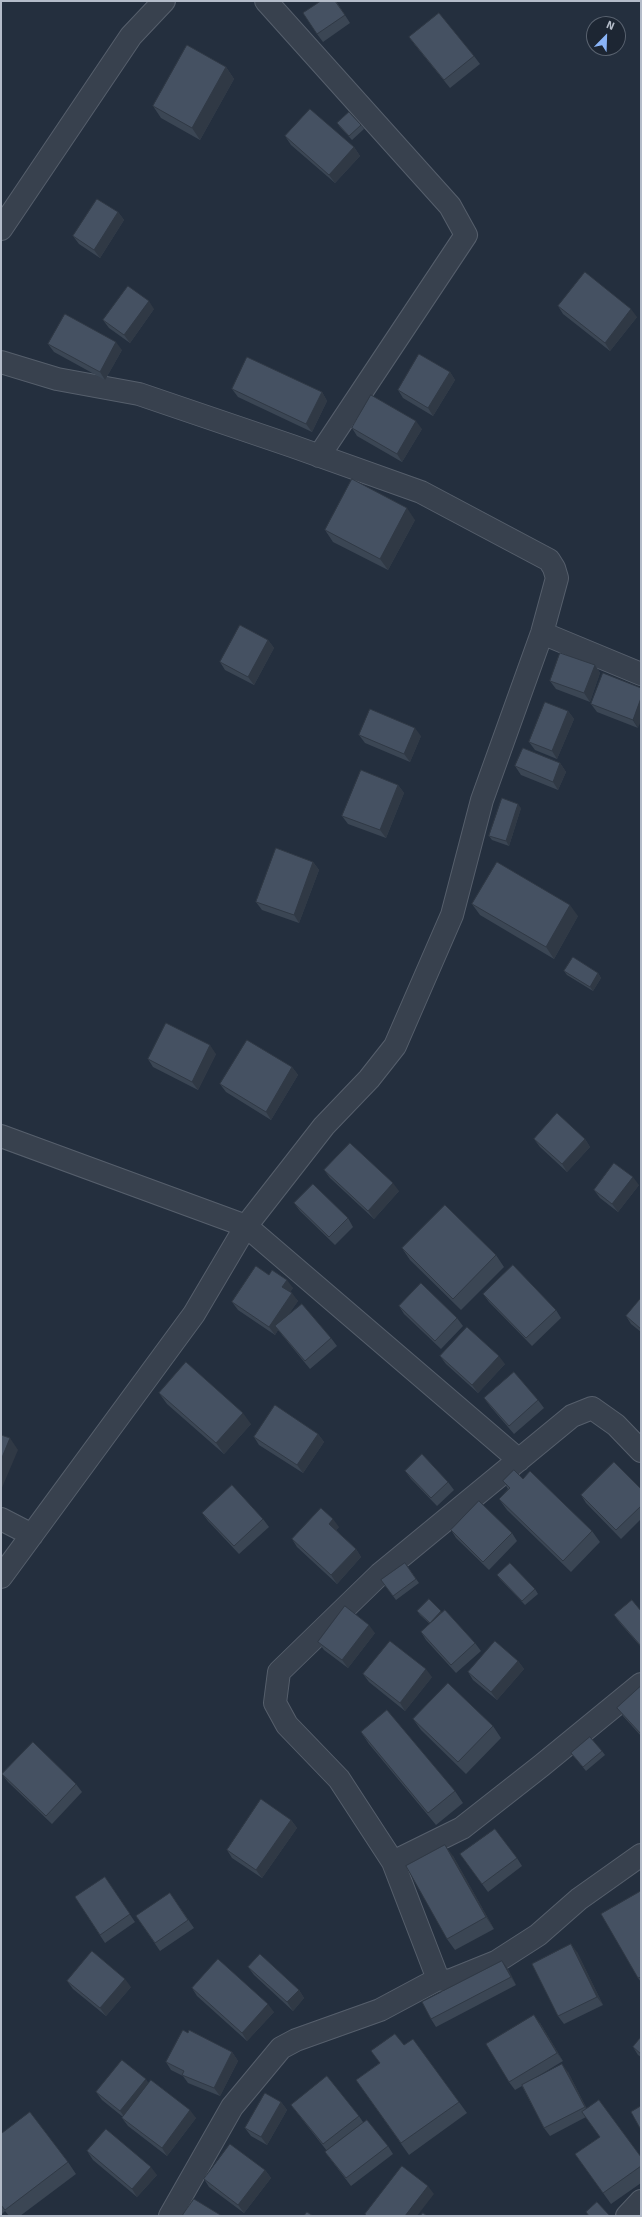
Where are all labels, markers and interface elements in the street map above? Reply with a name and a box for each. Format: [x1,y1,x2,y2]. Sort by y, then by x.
north arrow [586,16,626,56]
text: N [604,18,617,33]

